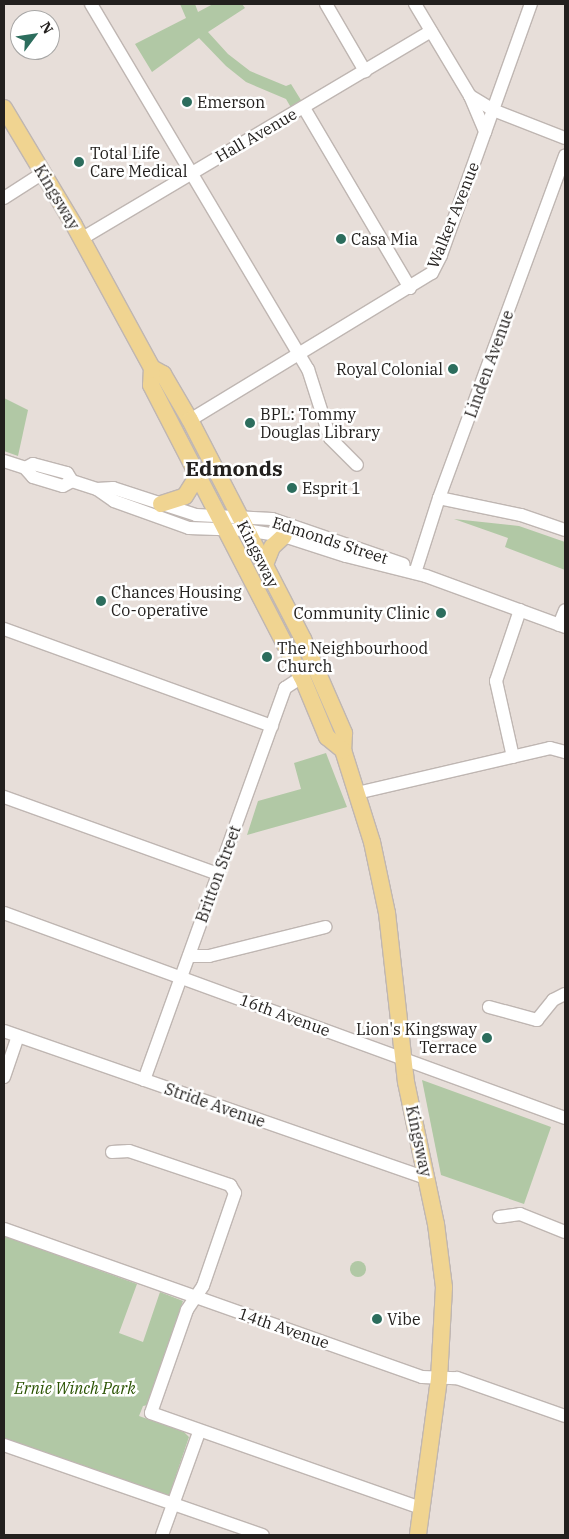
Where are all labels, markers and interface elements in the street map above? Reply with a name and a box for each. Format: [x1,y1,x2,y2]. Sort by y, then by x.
north arrow [10,10,60,60]
text: N [36,18,58,37]
place label: Emerson [197,92,265,112]
marker: Emerson [181,96,193,108]
street label: Hall Avenue [212,104,300,166]
place label: Total Life Care Medical [90,143,188,181]
marker: Total Life Care Medical [72,155,86,169]
street label: Walker Avenue [423,159,483,271]
street label: Kingsway [30,161,84,233]
place label: Casa Mia [351,229,418,249]
marker: Casa Mia [335,233,347,245]
street label: Linden Avenue [461,308,517,420]
place label: Royal Colonial [336,359,443,379]
marker: Royal Colonial [447,363,459,375]
place label: BPL: Tommy Douglas Library [260,404,380,442]
marker: BPL: Tommy Douglas Library [244,417,256,429]
district label: Edmonds [185,455,283,481]
place label: Esprit 1 [302,478,361,498]
marker: Esprit 1 [286,482,298,494]
street label: Edmonds Street [270,512,390,568]
street label: Kingsway [233,517,283,591]
place label: Chances Housing Co-operative [111,582,242,620]
marker: Chances Housing Co-operative [95,595,107,607]
place label: Community Clinic [293,603,430,623]
marker: Community Clinic [434,606,448,620]
place label: The Neighbourhood Church [277,638,428,676]
marker: The Neighbourhood Church [261,651,273,663]
street label: Britton Street [192,823,244,925]
street label: 16th Avenue [237,990,333,1040]
place label: Lion's Kingsway Terrace [356,1019,477,1057]
marker: Lion's Kingsway Terrace [481,1032,493,1044]
street label: Stride Avenue [162,1079,268,1131]
street label: Kingsway [402,1104,436,1178]
street label: 14th Avenue [236,1303,332,1353]
place label: Vibe [387,1309,421,1329]
marker: Vibe [371,1313,383,1325]
park label: Ernie Winch Park [14,1378,136,1398]

